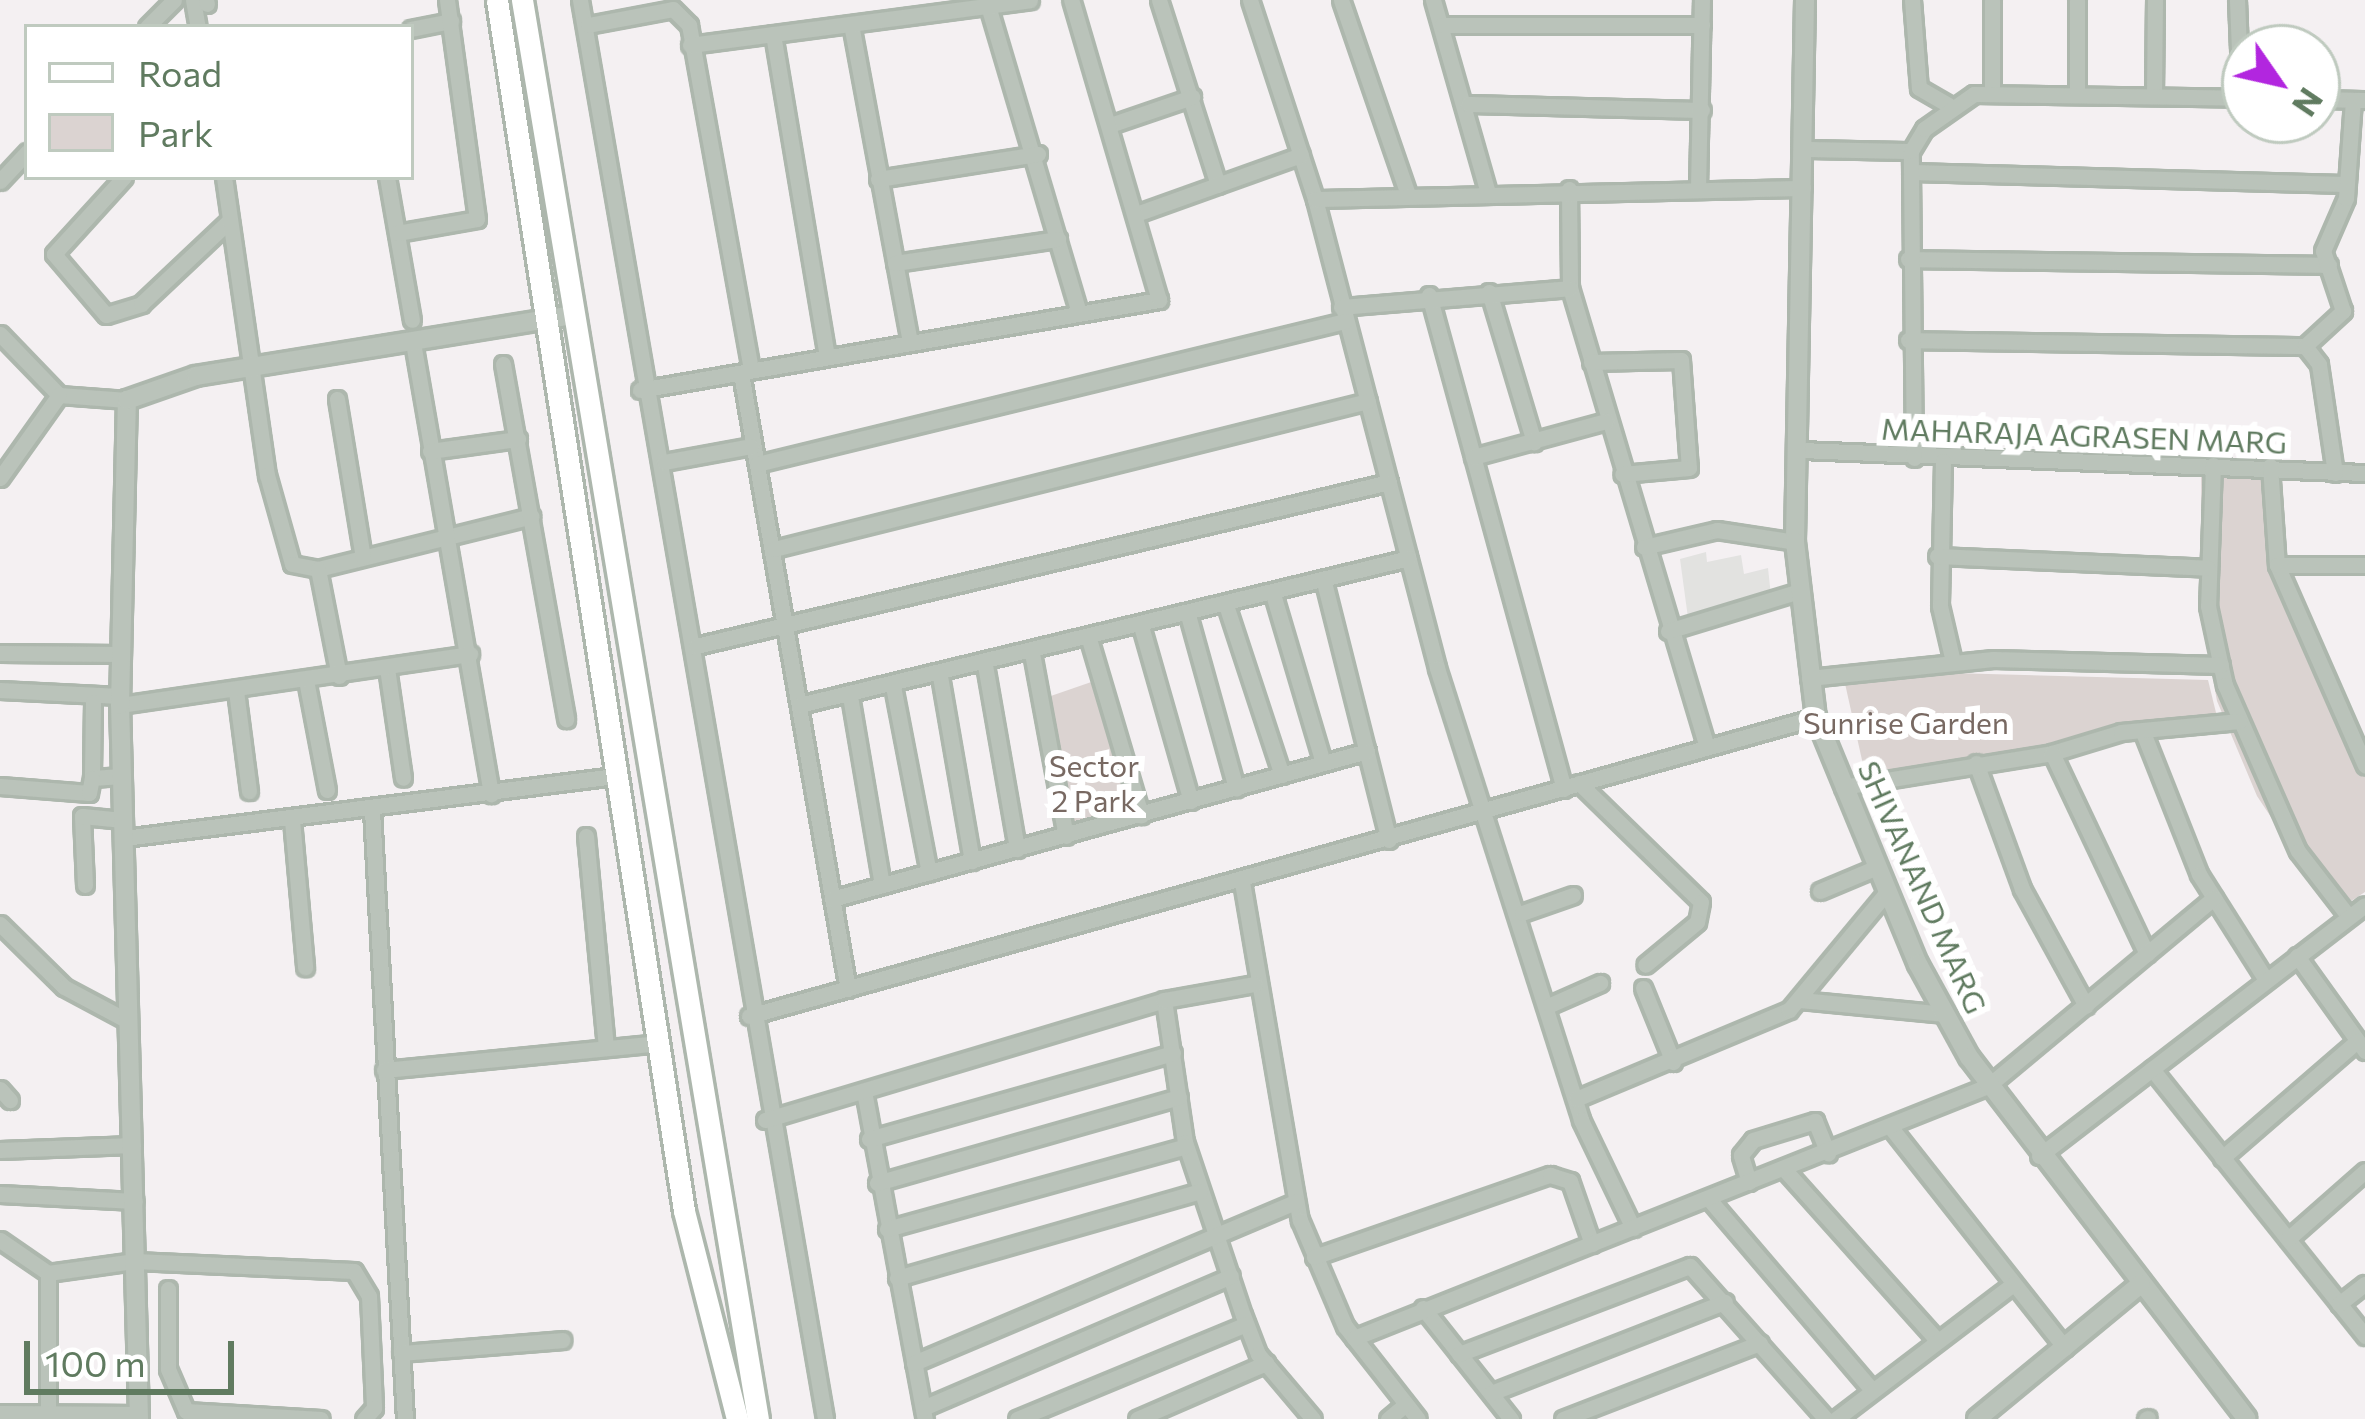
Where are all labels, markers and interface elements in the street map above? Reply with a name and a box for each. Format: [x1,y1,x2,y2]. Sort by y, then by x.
legend [24,24,414,180]
north arrow [2221,24,2341,144]
text: Road [138,50,222,94]
text: N [2285,81,2333,124]
text: Park [138,110,213,154]
street label: MAHARAJA AGRASEN MARG [1881,410,2287,460]
park label: Sunrise Garden [1803,704,2009,740]
park label: Sector 2 Park [1049,747,1139,818]
street label: SHIVANAND MARG [1851,755,1995,1019]
scale bar [30,1317,240,1391]
text: 100 m [45,1340,146,1384]

